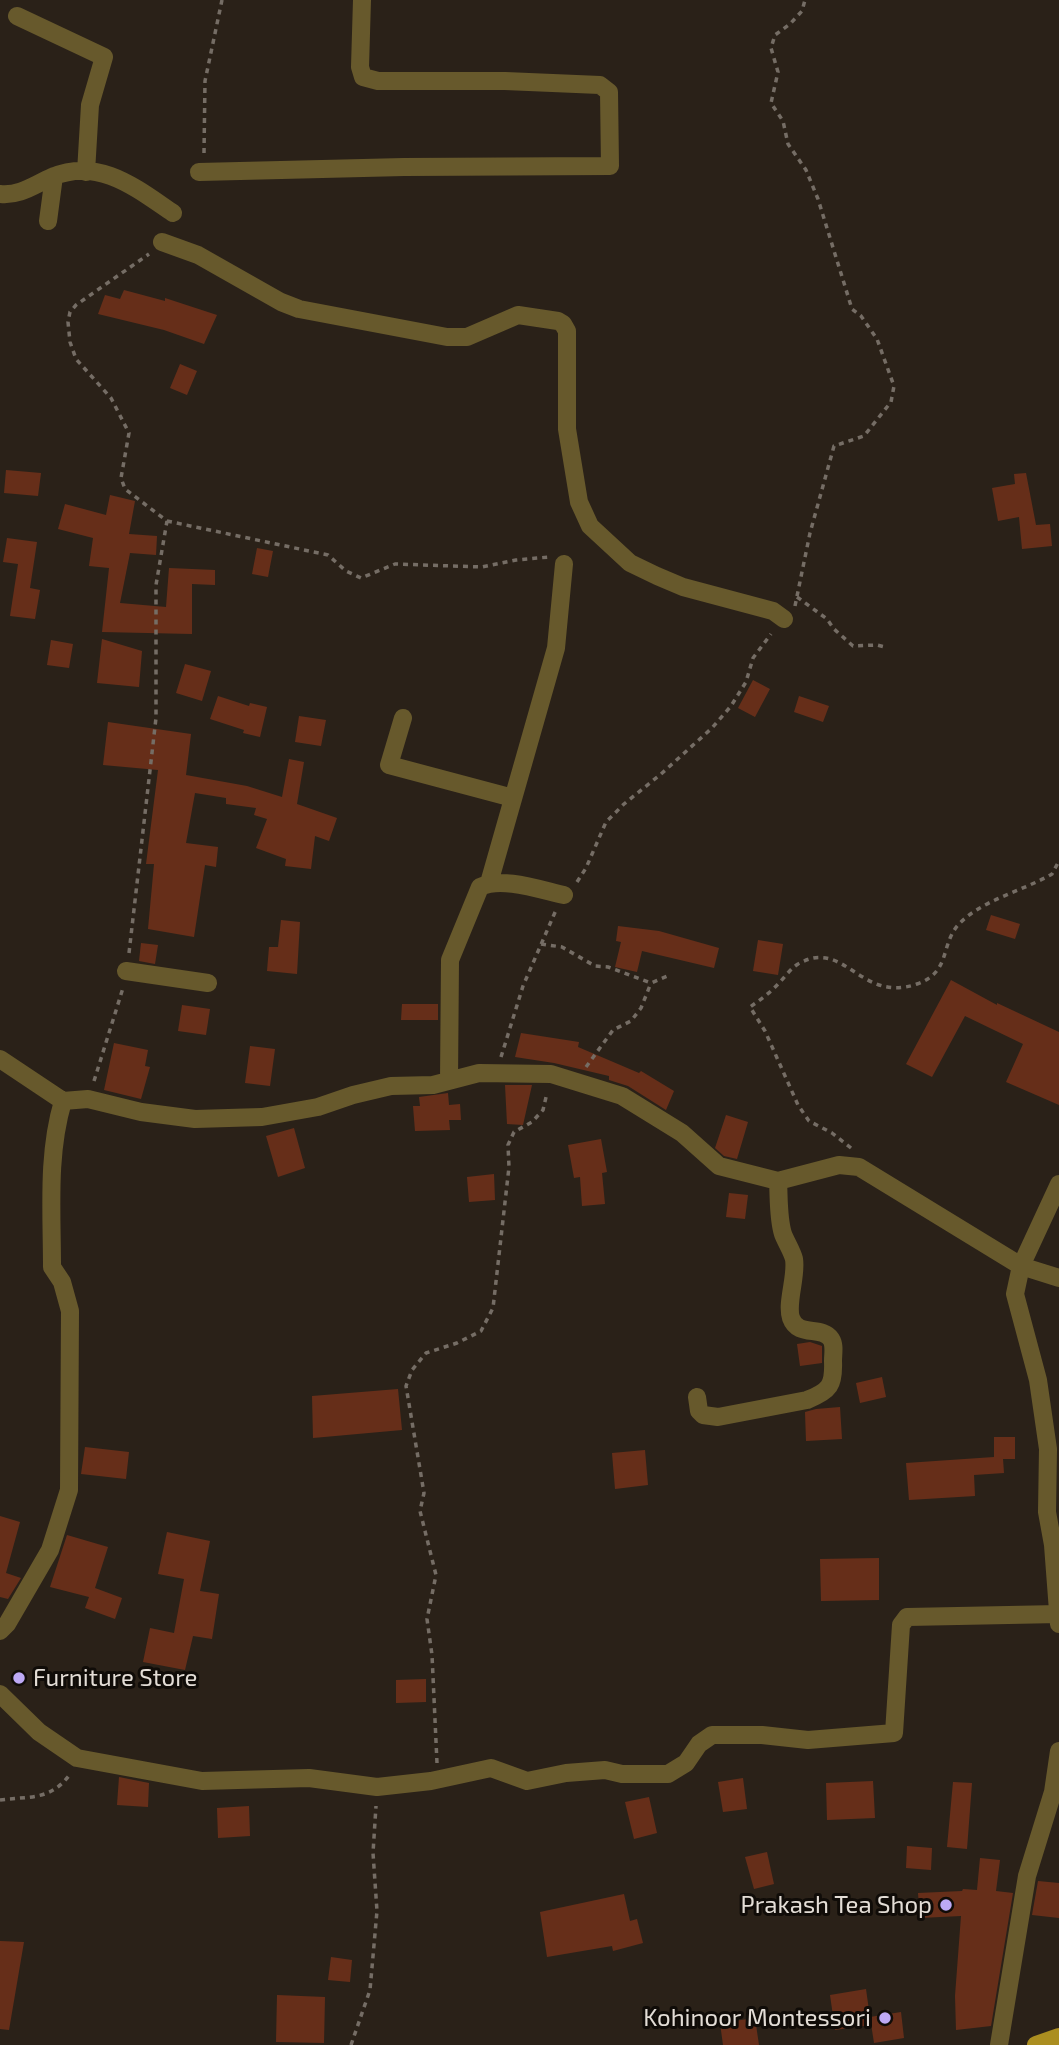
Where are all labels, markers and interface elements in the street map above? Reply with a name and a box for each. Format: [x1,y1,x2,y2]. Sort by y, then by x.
place label: Furniture Store [33,1664,197,1692]
marker: Furniture Store [11,1670,27,1686]
place label: Prakash Tea Shop [741,1891,932,1919]
marker: Prakash Tea Shop [938,1897,954,1913]
place label: Kohinoor Montessori [643,2004,871,2032]
marker: Kohinoor Montessori [877,2010,893,2026]

